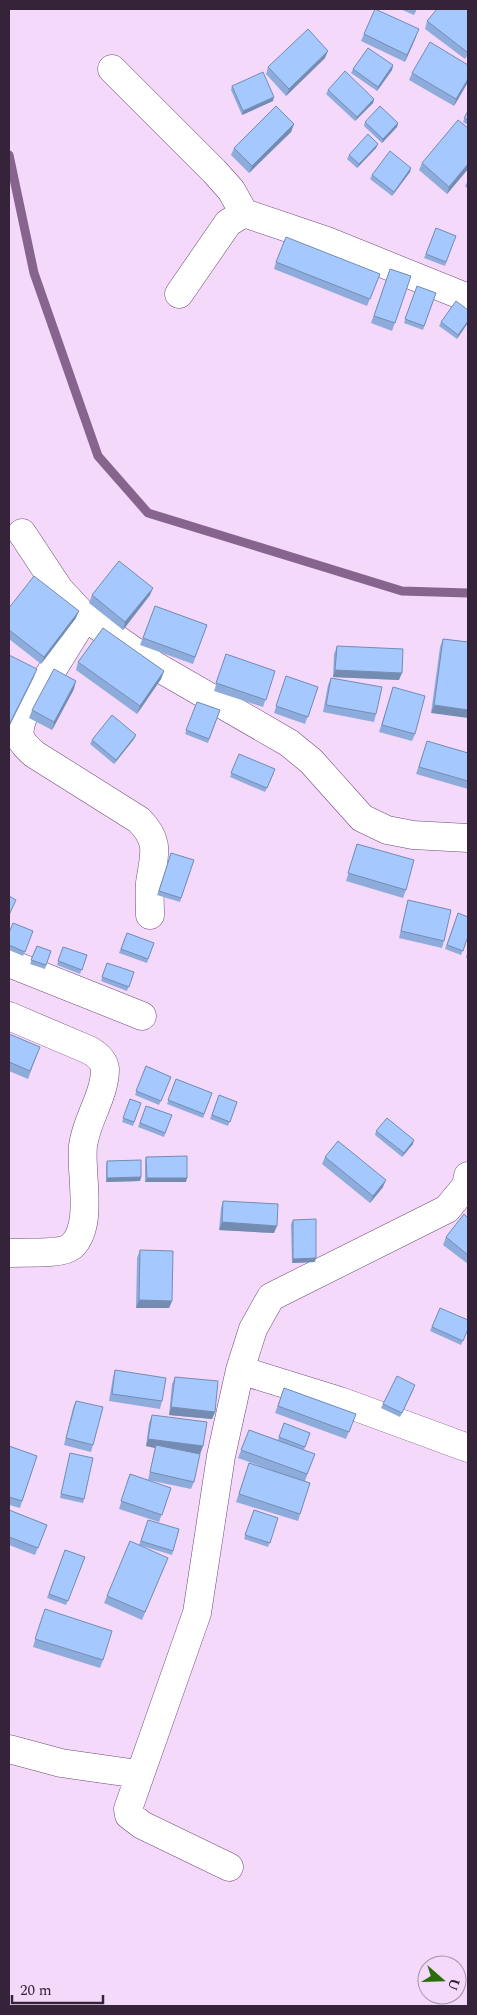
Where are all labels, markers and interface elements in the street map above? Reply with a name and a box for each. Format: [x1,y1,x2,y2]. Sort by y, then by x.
north arrow [417,1955,467,2005]
scale bar [12,1972,104,2004]
text: U [442,1975,466,1994]
text: 20 m [20,1979,52,2002]

